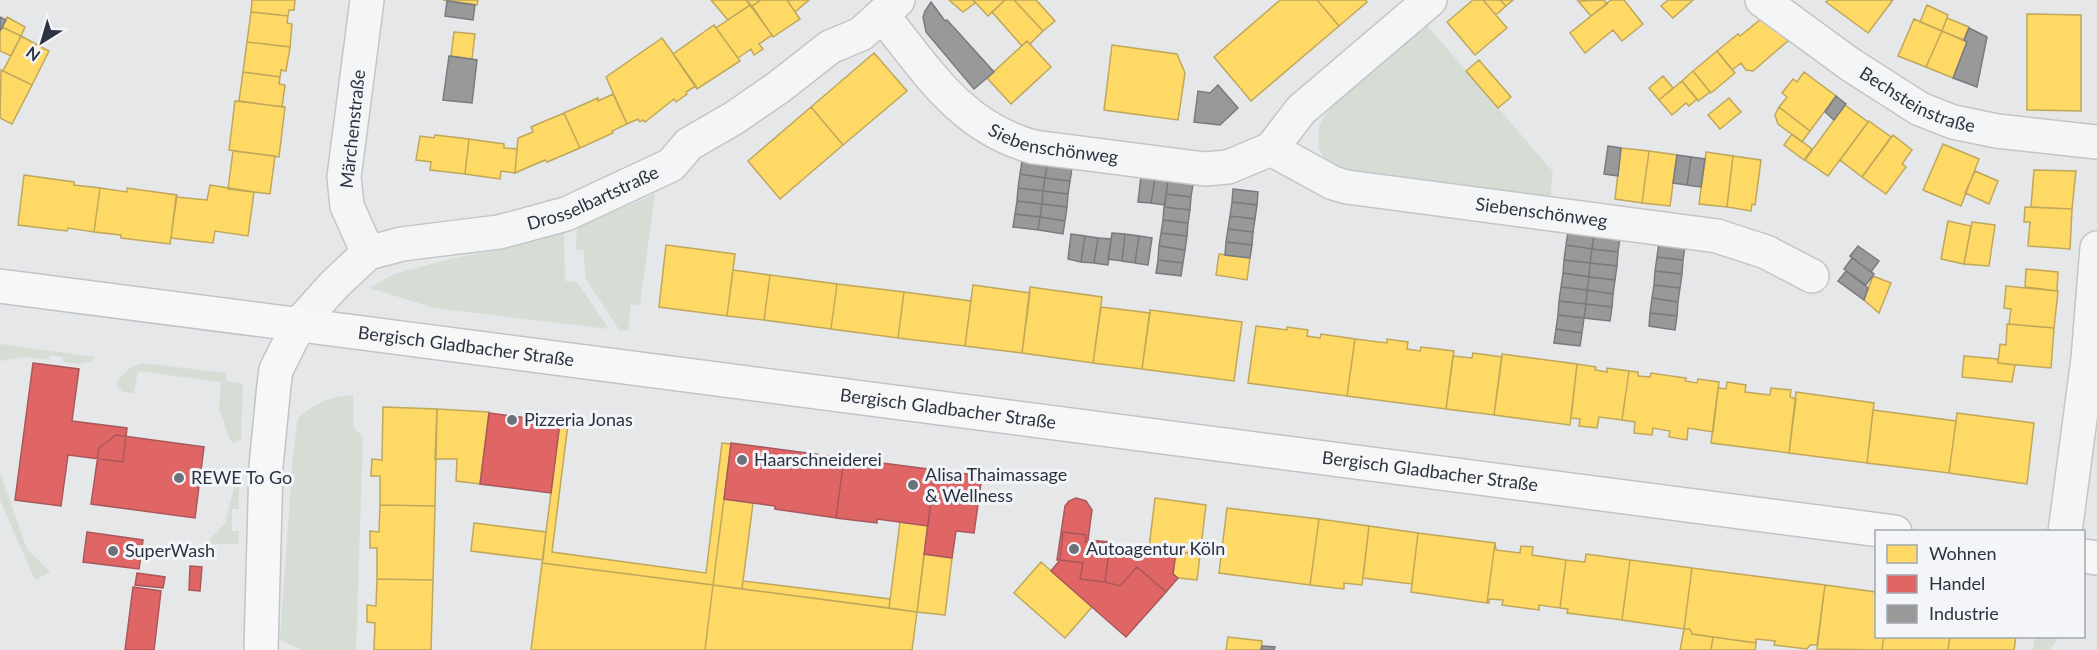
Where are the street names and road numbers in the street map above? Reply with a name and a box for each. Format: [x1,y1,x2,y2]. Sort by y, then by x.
street label: Bechsteinstraße [1856,61,1977,136]
street label: Märchenstraße [335,68,369,189]
street label: Siebenschönweg [985,118,1120,168]
street label: Drosselbartstraße [524,160,662,234]
street label: Siebenschönweg [1474,192,1609,231]
street label: Bergisch Gladbacher Straße [357,321,576,370]
street label: Bergisch Gladbacher Straße [839,383,1058,433]
street label: Bergisch Gladbacher Straße [1321,446,1539,496]

